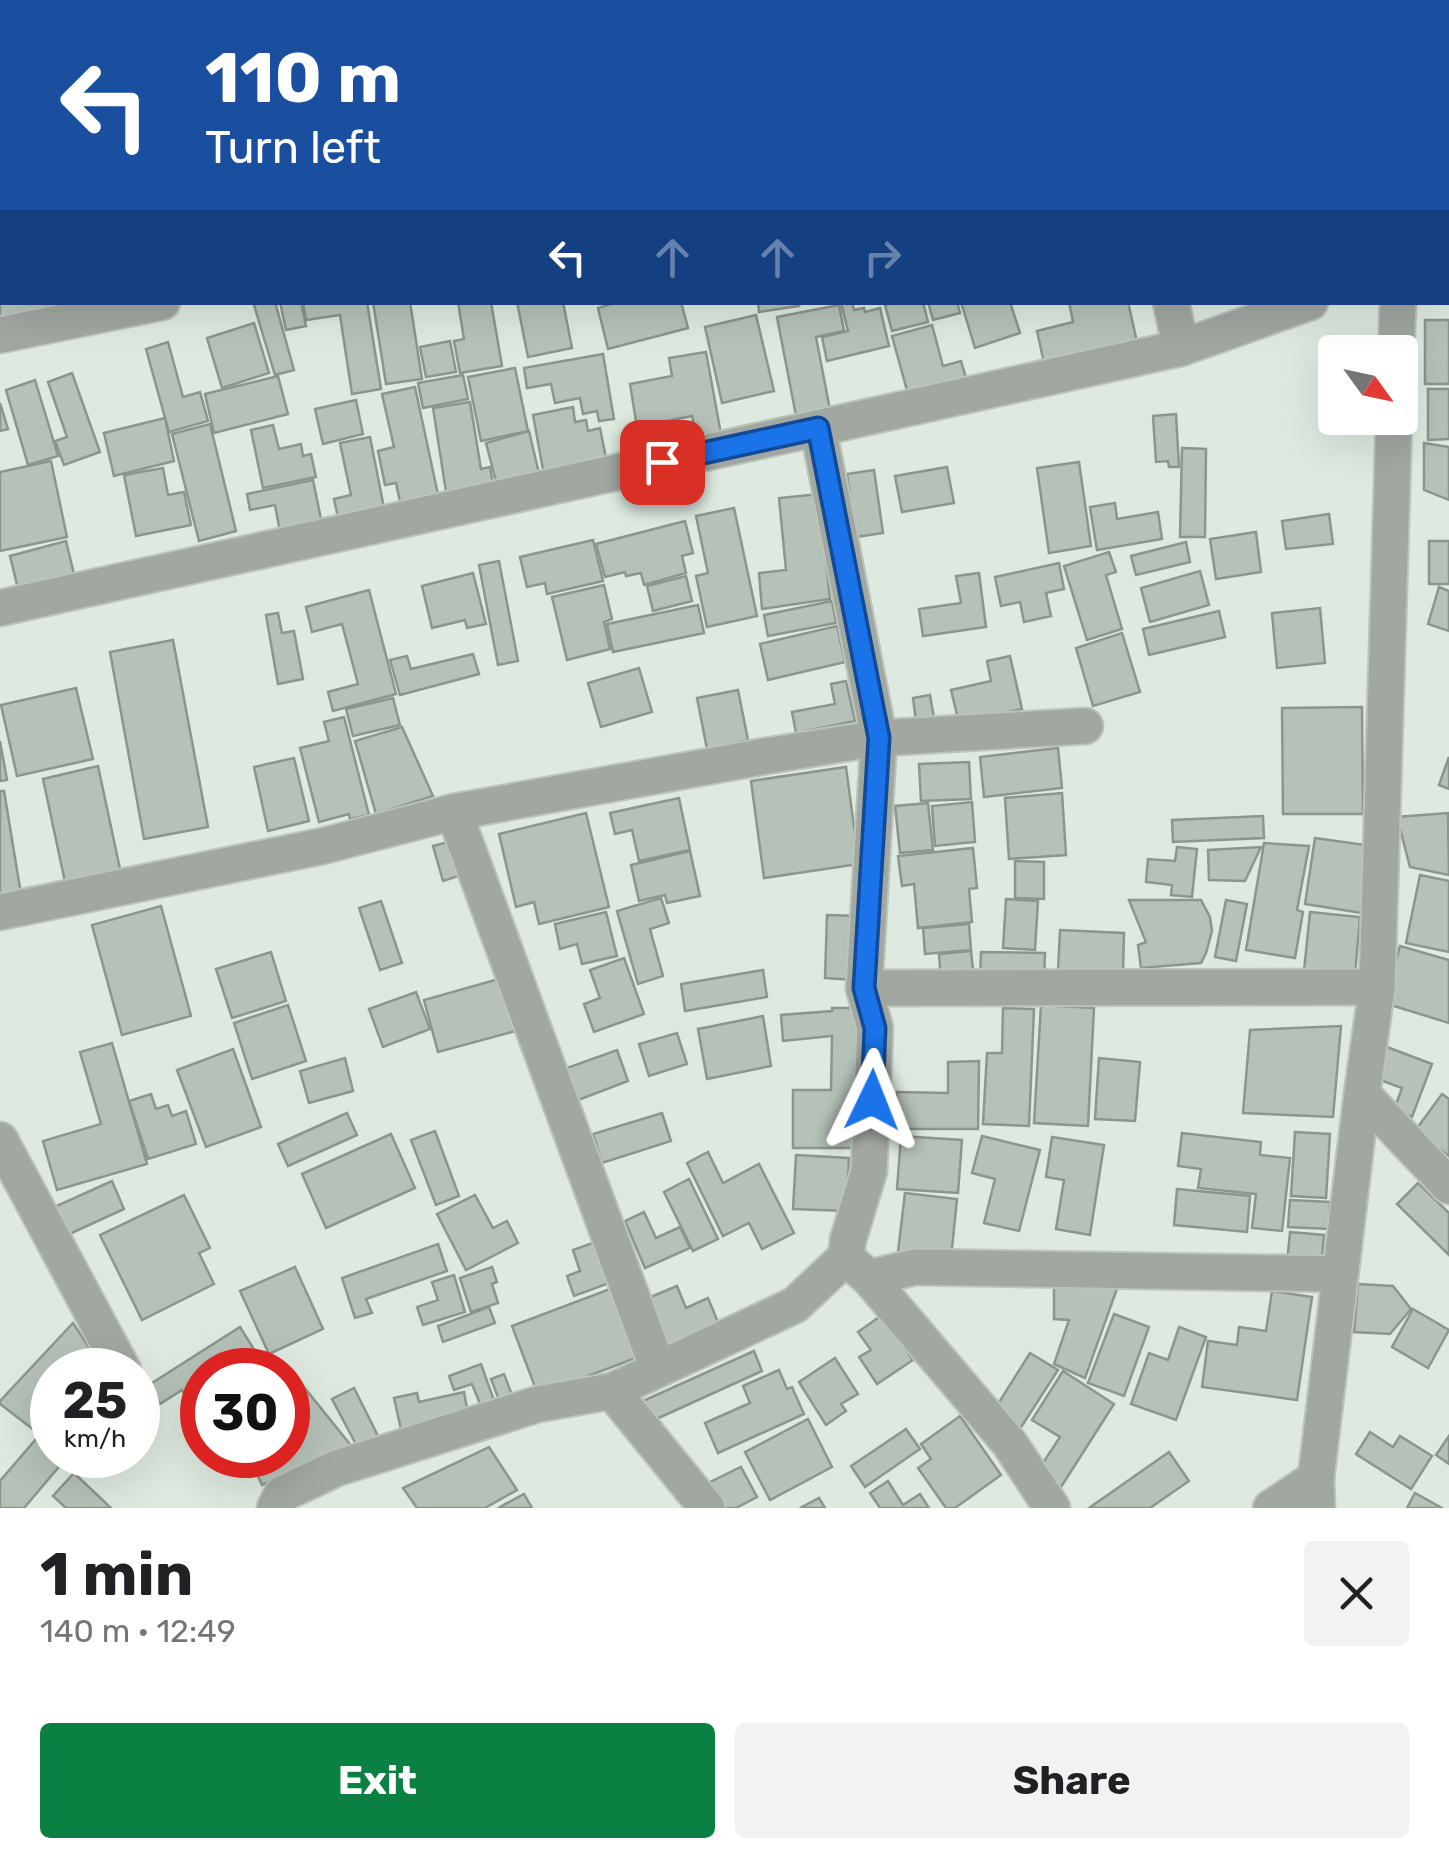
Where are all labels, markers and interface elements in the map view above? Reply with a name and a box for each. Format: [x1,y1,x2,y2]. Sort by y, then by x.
text: 110 m [205,37,401,120]
icon: left [40,40,170,170]
text: Turn left [205,121,381,174]
icon: left [540,230,595,285]
icon: ahead [645,230,700,285]
icon: ahead [750,230,805,285]
icon: right [855,230,910,285]
north arrow [1318,335,1418,435]
map controls [1318,335,1418,435]
pin [620,420,705,505]
icon: arrive [635,435,690,490]
position arrow [820,1048,924,1152]
speed limit sign: 30 [180,1348,310,1478]
text: 25 [63,1371,127,1431]
text: km/h [64,1424,126,1453]
text: 1 min [40,1539,193,1610]
button: close [1304,1541,1409,1646]
text: 140 m · 12:49 [40,1612,236,1650]
button: Exit [40,1723,715,1838]
button: Share [735,1723,1409,1838]

